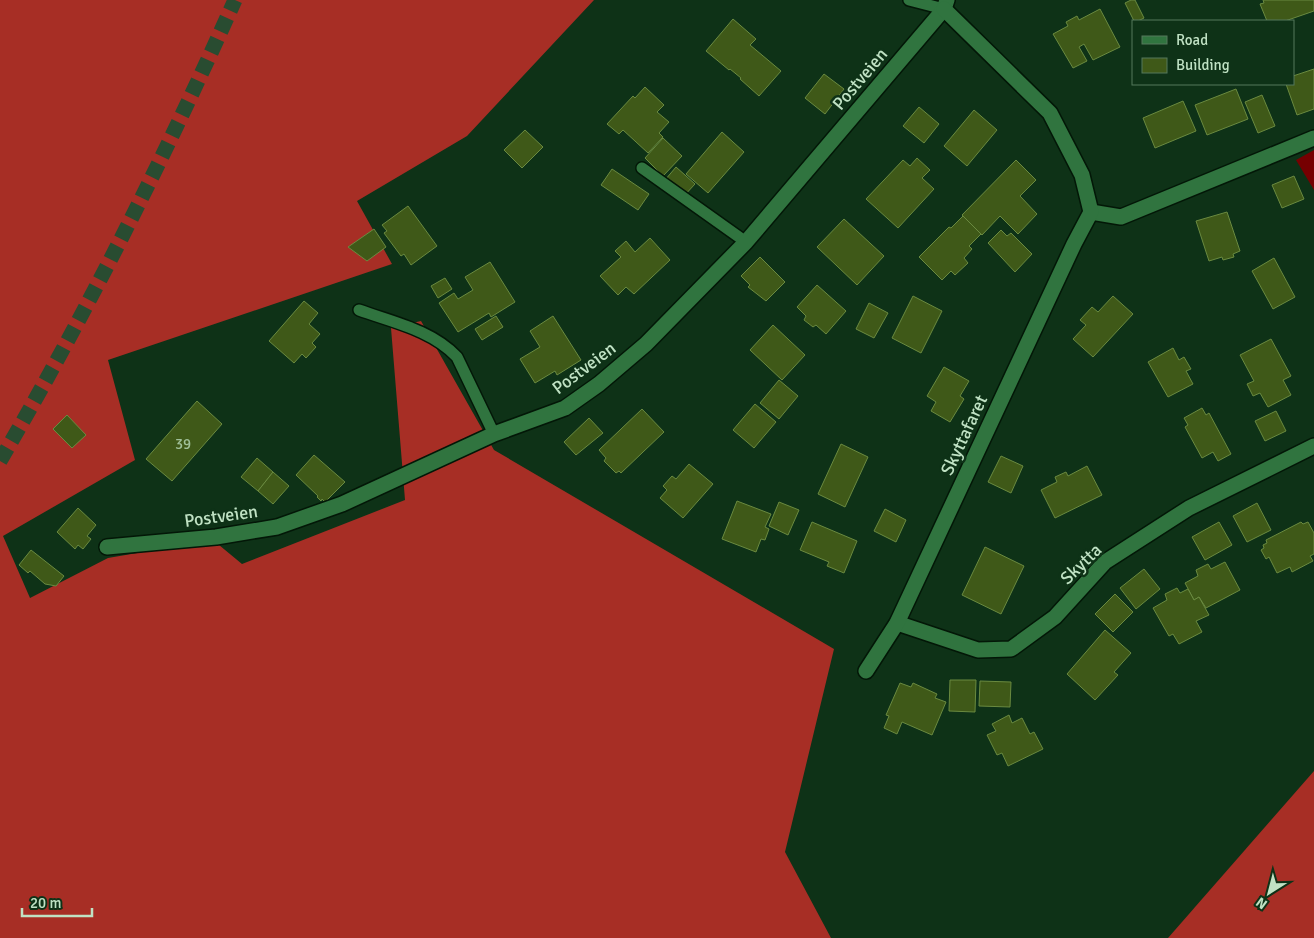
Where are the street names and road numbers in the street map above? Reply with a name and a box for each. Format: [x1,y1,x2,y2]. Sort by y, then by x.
street label: Postveien [828,44,892,114]
street label: Postveien [548,337,620,399]
street label: Skyttafaret [936,391,992,479]
street label: Postveien [183,500,259,532]
street label: Skytta [1056,539,1106,589]

